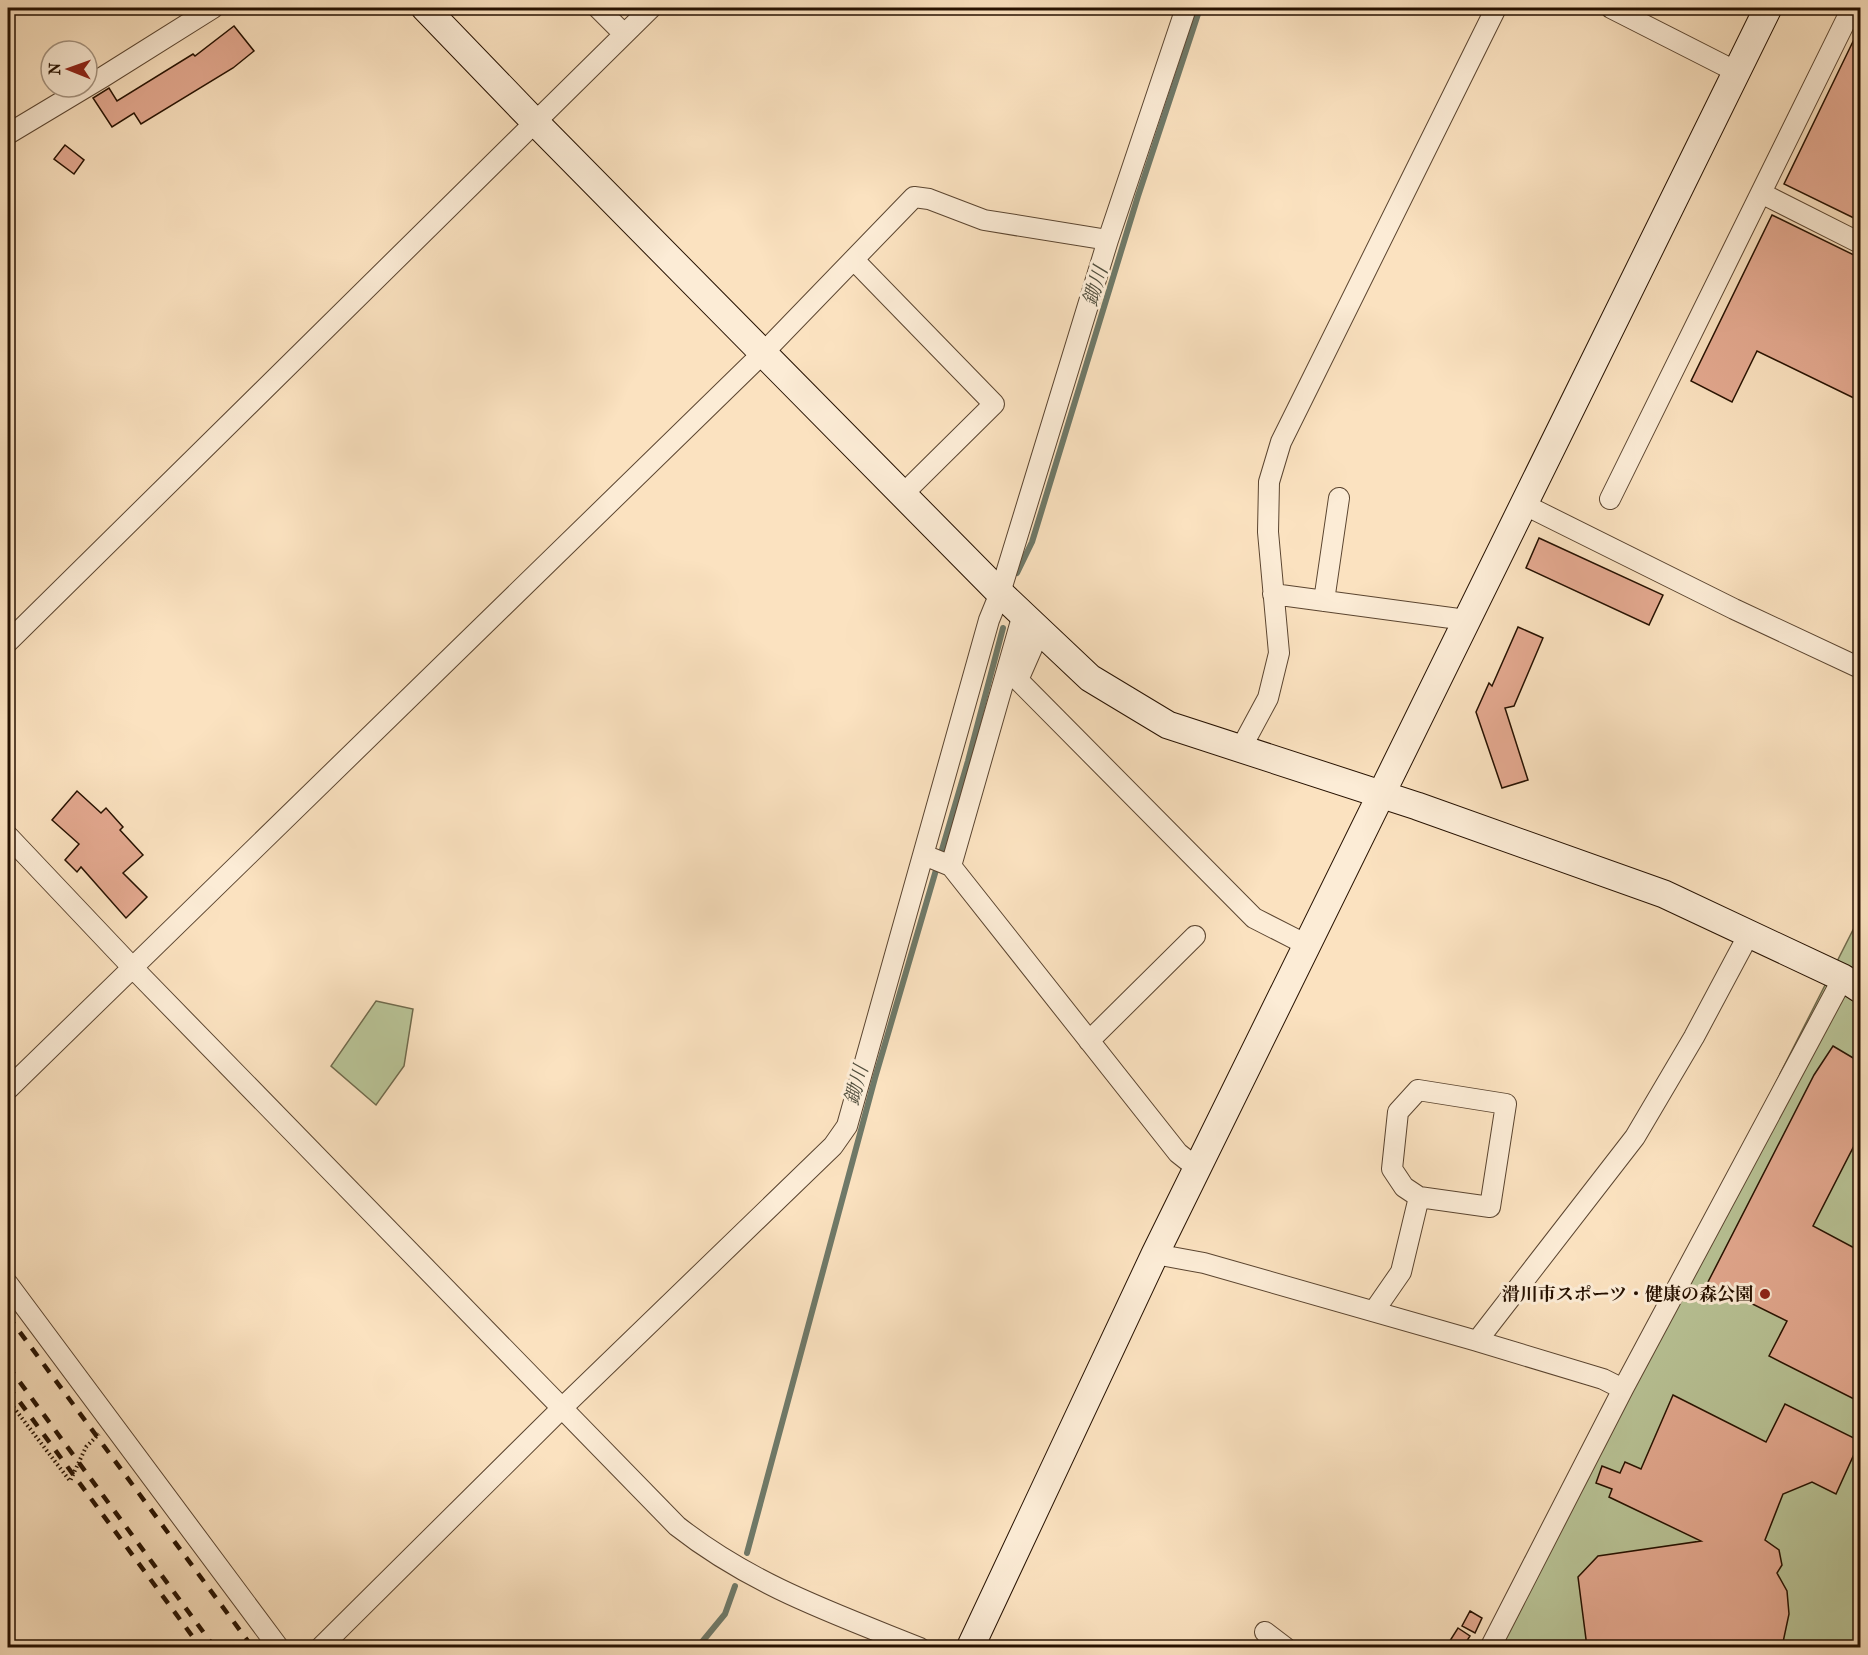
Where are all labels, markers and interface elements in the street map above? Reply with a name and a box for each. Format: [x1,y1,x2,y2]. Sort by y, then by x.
north arrow [39,39,99,99]
text: N [45,62,64,75]
water label: 鋤川 [1079,262,1113,309]
water label: 鋤川 [840,1061,873,1107]
place label: 滑川市スポーツ・健康の森公園 [1502,1284,1753,1305]
marker: 滑川市スポーツ・健康の森公園 [1758,1287,1772,1301]

